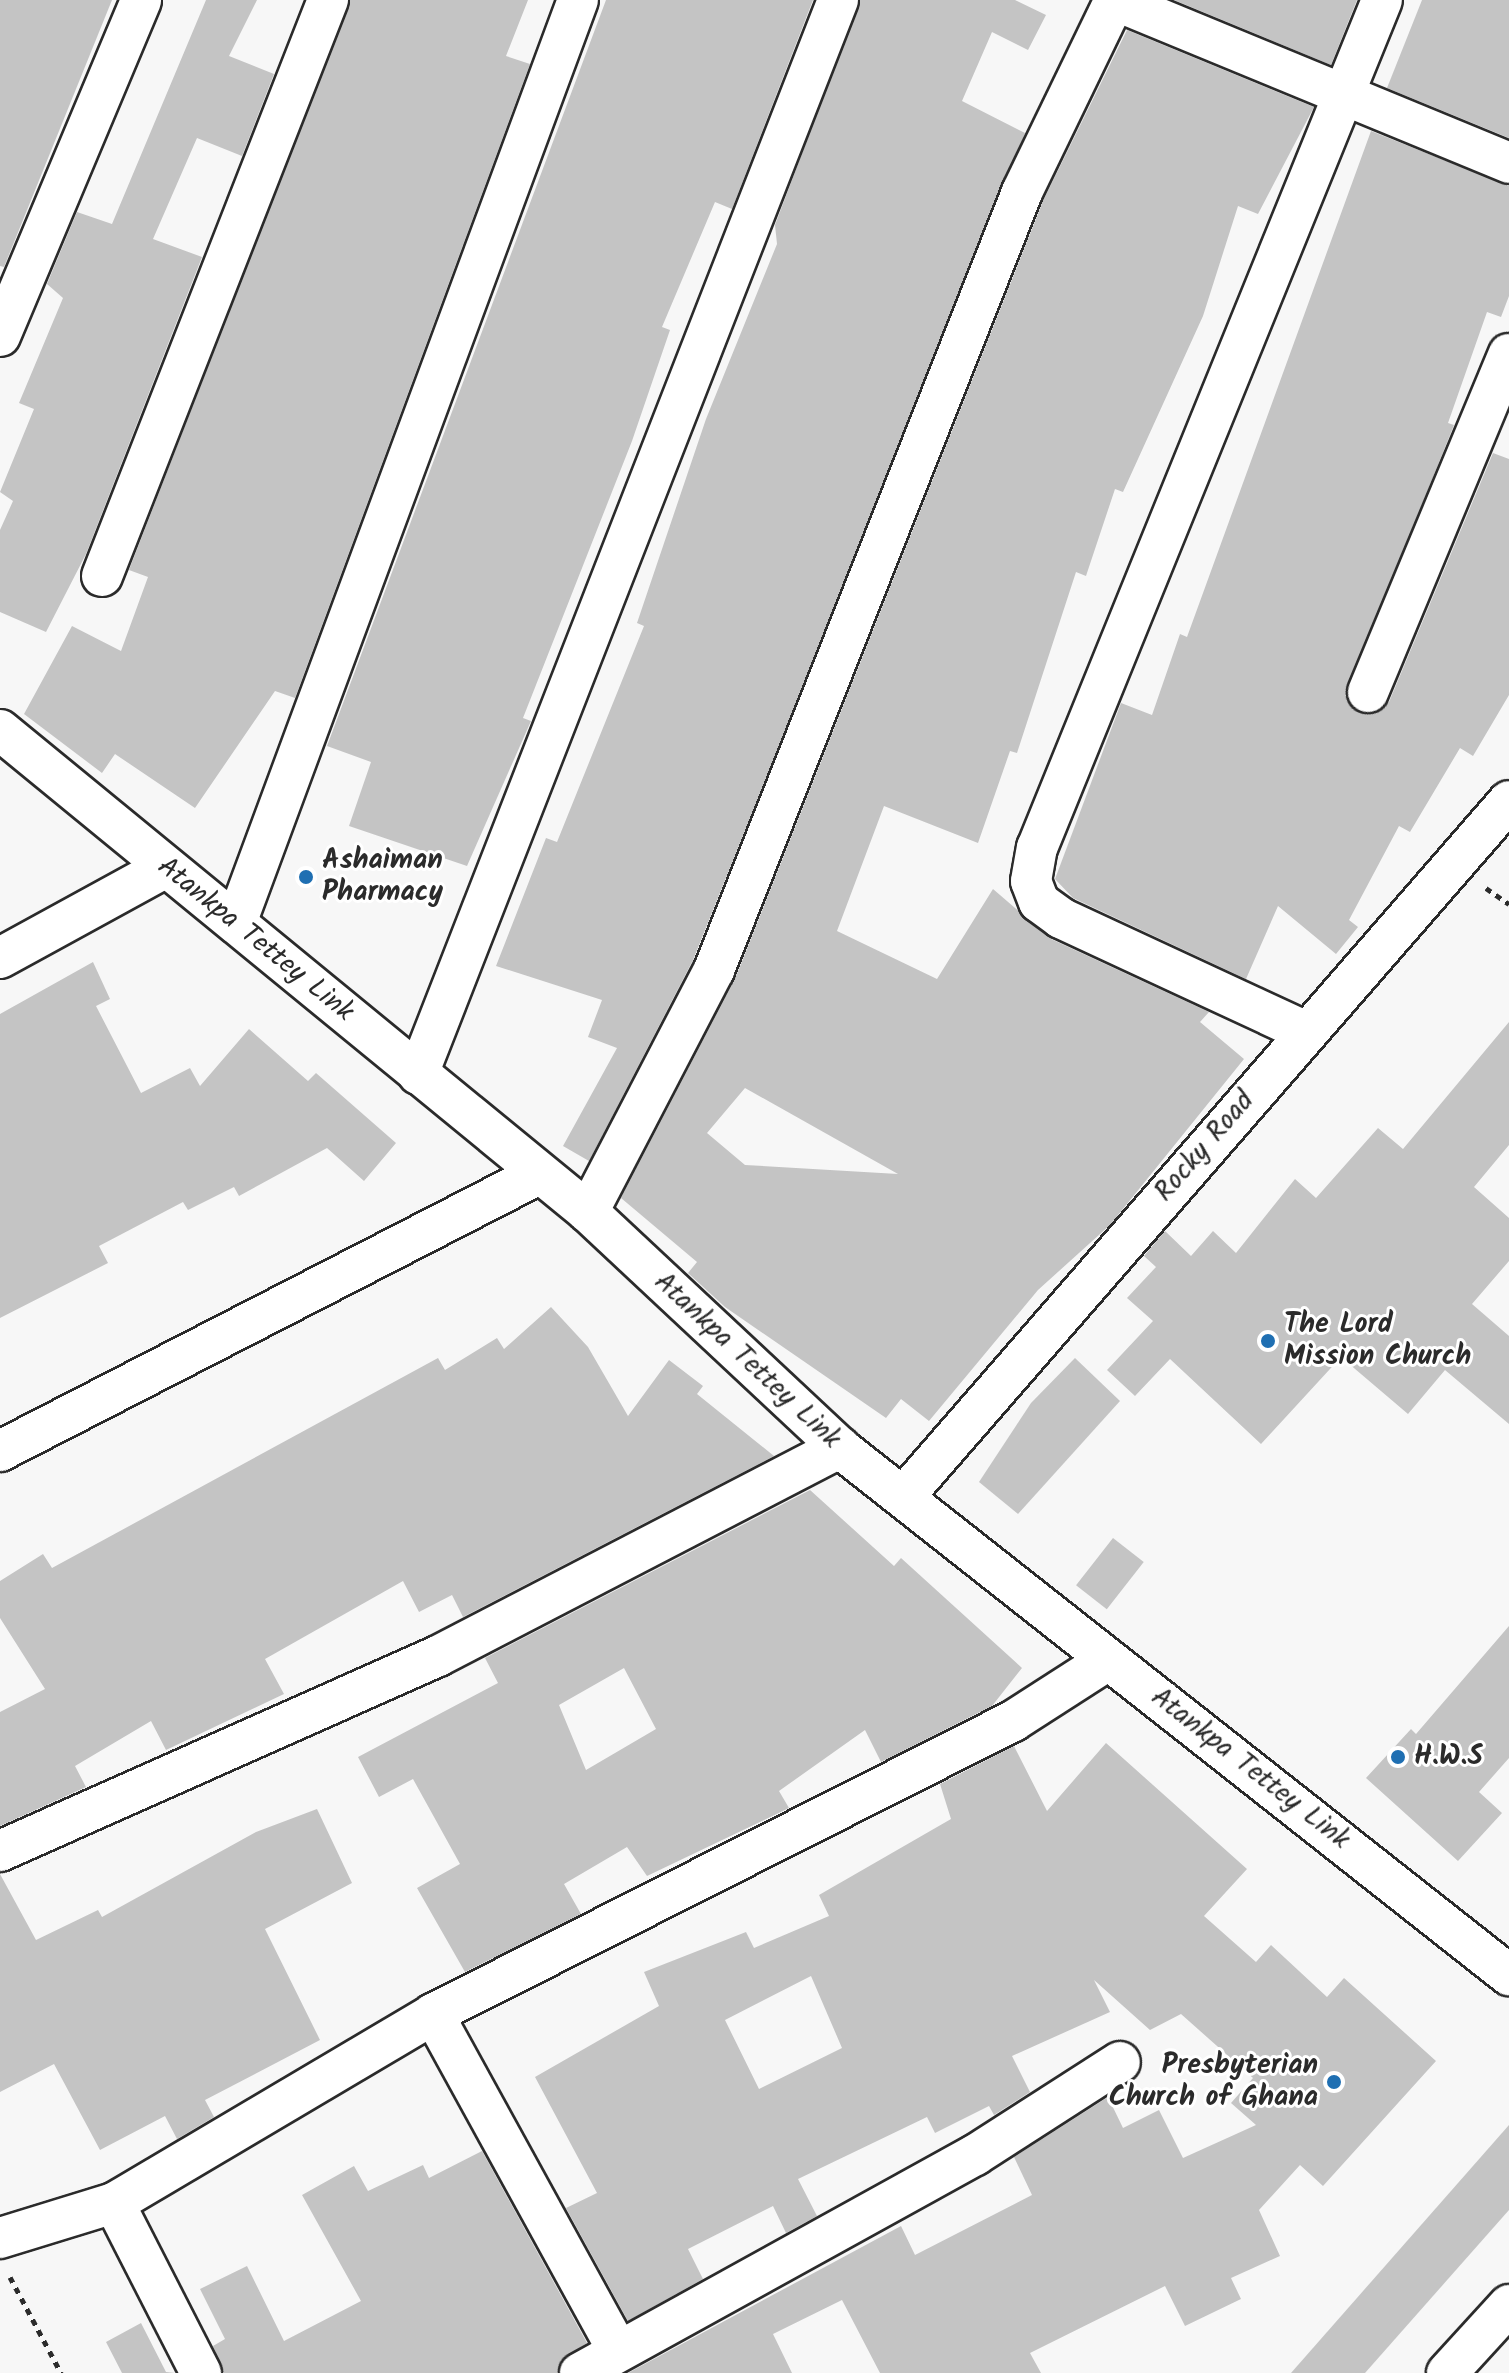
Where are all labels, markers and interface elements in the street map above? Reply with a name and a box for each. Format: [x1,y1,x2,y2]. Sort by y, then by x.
place label: Ashaiman Pharmacy [322,844,443,910]
street label: Atankpa Tettey Link [150,850,360,1030]
marker: Ashaiman Pharmacy [297,868,315,886]
street label: Rocky Road [1148,1085,1262,1209]
street label: Atankpa Tettey Link [647,1266,847,1456]
place label: The Lord Mission Church [1284,1308,1471,1374]
marker: The Lord Mission Church [1259,1332,1277,1350]
street label: Atankpa Tettey Link [1144,1681,1356,1857]
place label: H.W.S [1414,1740,1483,1774]
marker: H.W.S [1389,1748,1407,1766]
place label: Presbyterian Church of Ghana [1109,2049,1318,2115]
marker: Presbyterian Church of Ghana [1325,2073,1343,2091]

